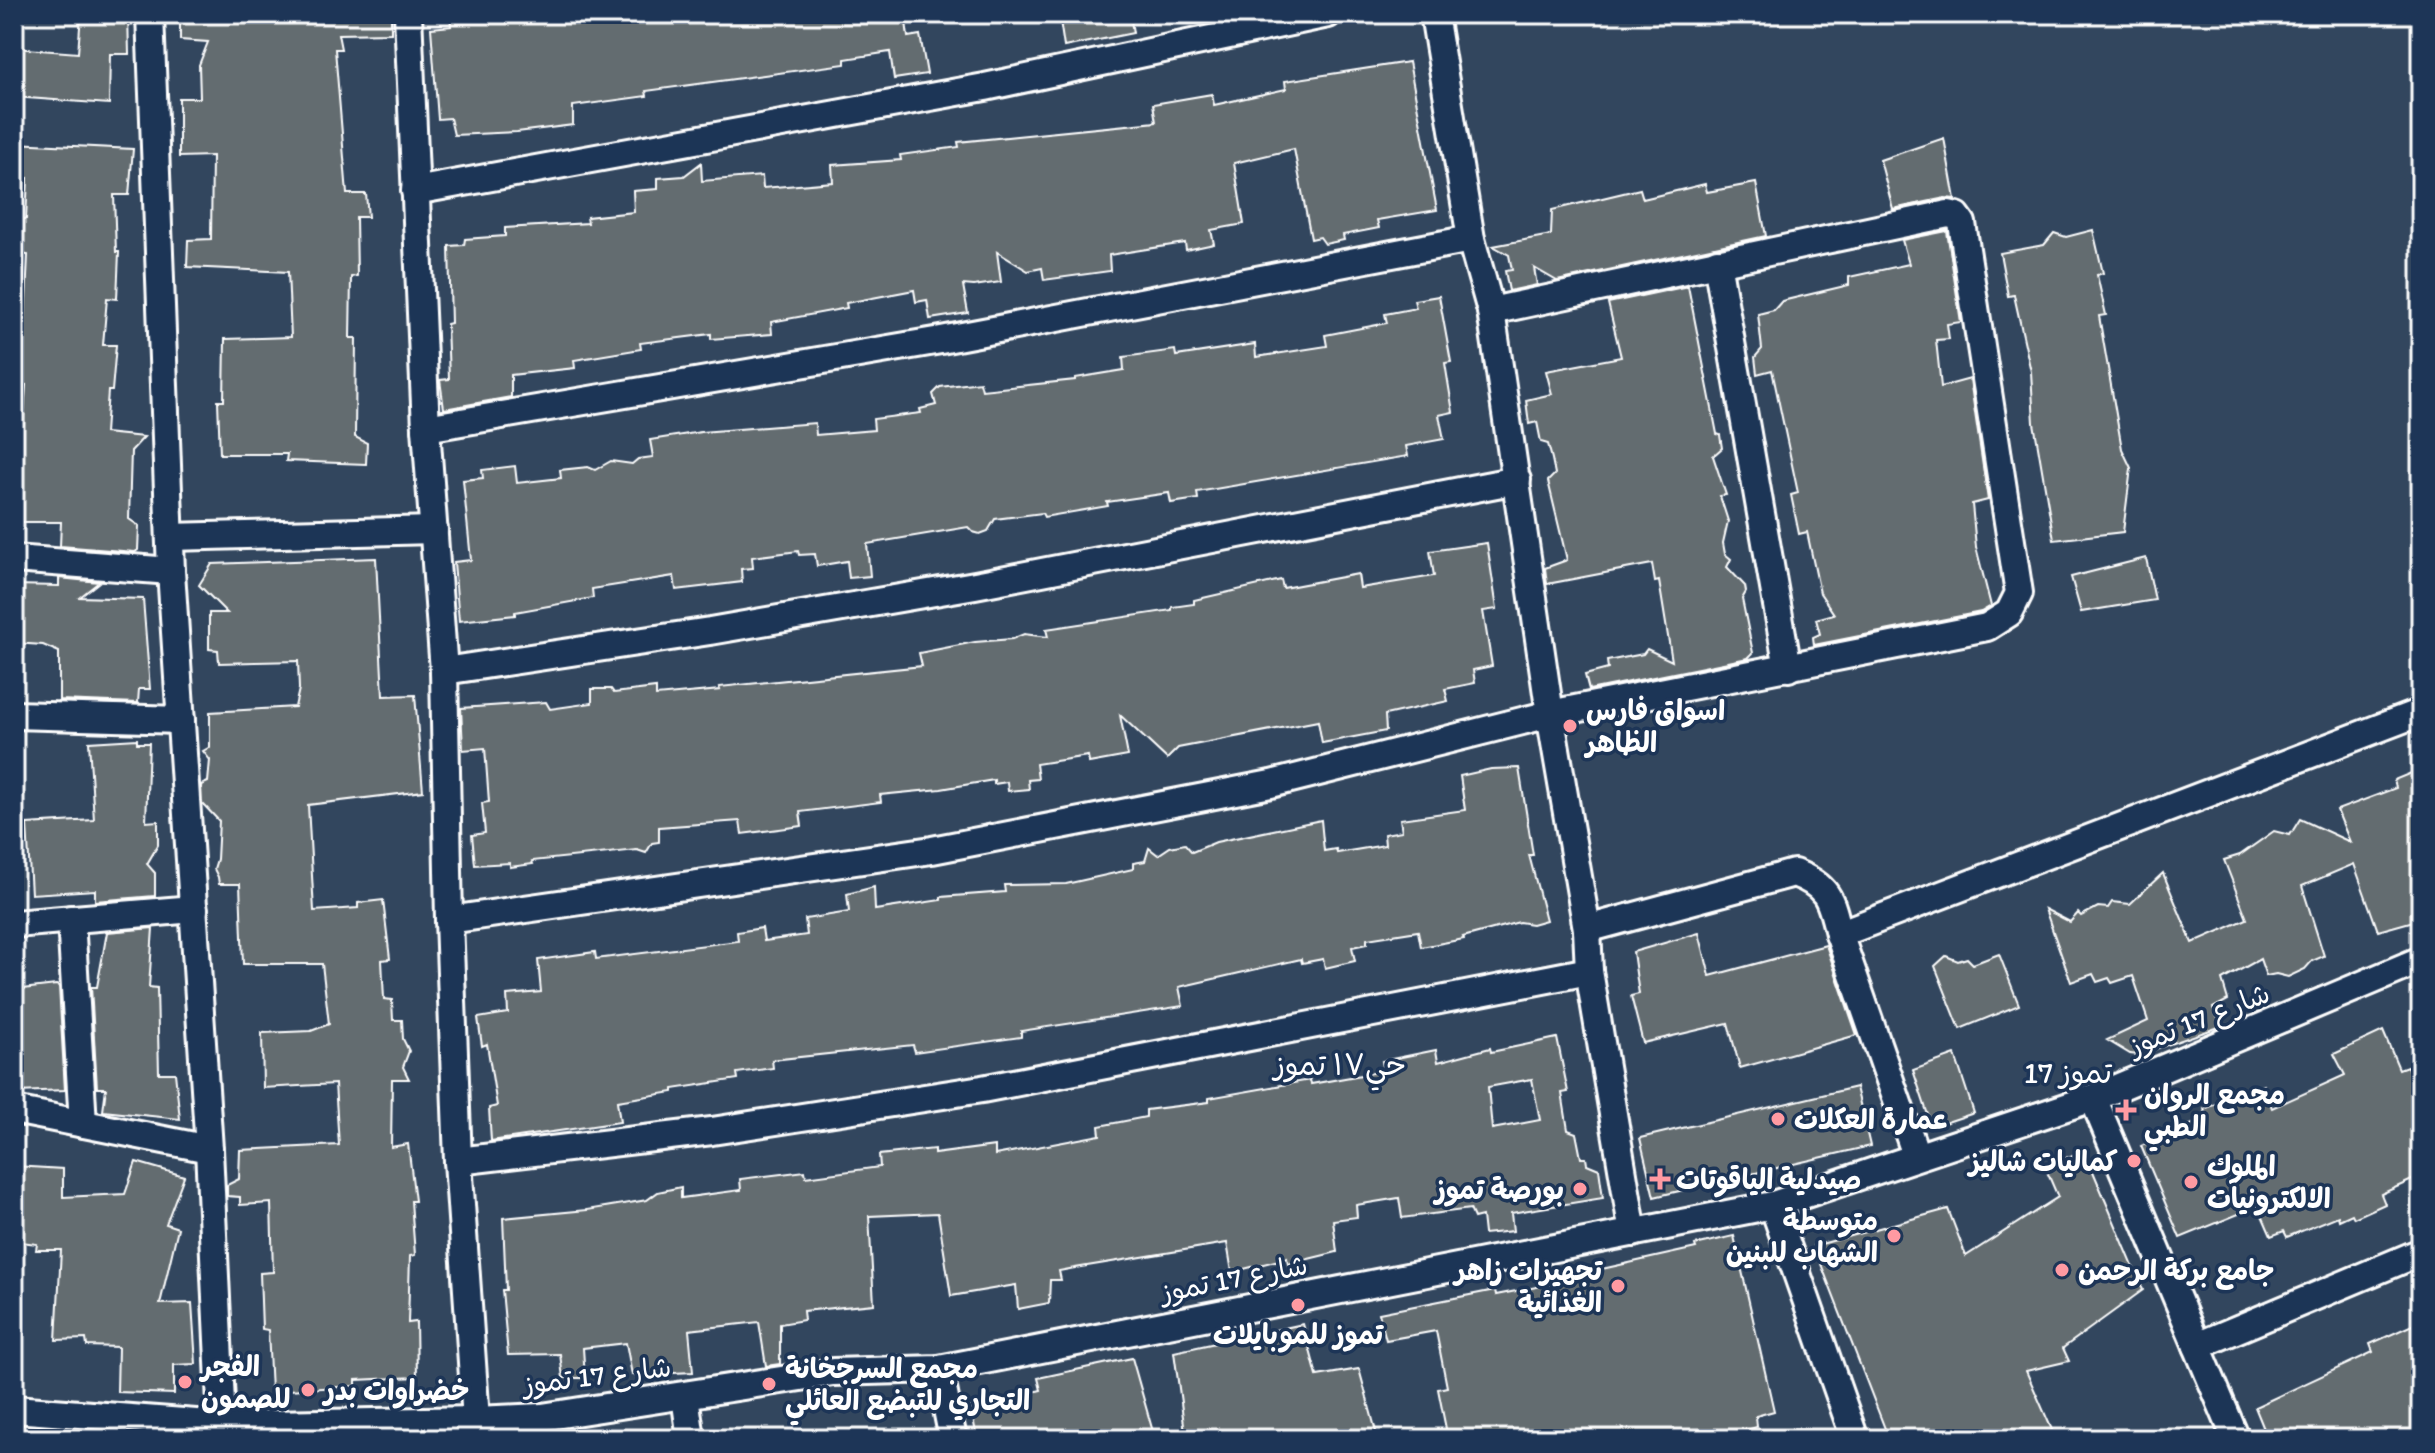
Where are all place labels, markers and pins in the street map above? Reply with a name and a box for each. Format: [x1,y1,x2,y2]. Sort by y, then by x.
place label: اسواق فارس الظاهر [1583,693,1725,759]
marker: اسواق فارس الظاهر [1561,717,1579,735]
place label: مجمع الروان الطبي [2144,1077,2285,1152]
marker: مجمع الروان الطبي [2115,1099,2137,1121]
place label: عمارة العكلات [1794,1102,1949,1136]
marker: عمارة العكلات [1769,1110,1787,1128]
place label: كماليات شاليز [1966,1144,2118,1178]
place label: الملوك الالكترونيات [2207,1149,2331,1216]
marker: كماليات شاليز [2125,1152,2143,1170]
place label: صيدلية الياقوتات [1676,1162,1861,1198]
marker: صيدلية الياقوتات [1651,1170,1669,1188]
place label: بورصة تموز [1432,1172,1564,1207]
marker: الملوك الالكترونيات [2182,1173,2200,1191]
marker: بورصة تموز [1571,1180,1589,1198]
place label: متوسطة الشهاب للبنين [1726,1203,1878,1270]
marker: متوسطة الشهاب للبنين [1885,1227,1903,1245]
place label: تجهيزات زاهر الغذائية [1452,1253,1603,1319]
place label: جامع بركة الرحمن [2078,1253,2274,1290]
marker: جامع بركة الرحمن [2053,1261,2071,1279]
marker: تجهيزات زاهر الغذائية [1609,1277,1627,1295]
marker: تموز للموبايلات [1289,1296,1307,1314]
place label: تموز للموبايلات [1213,1317,1384,1353]
place label: الفجر للصمون [198,1349,290,1416]
place label: مجمع السرجخانة التجاري للتبضع العائلي [785,1351,1030,1426]
marker: الفجر للصمون [176,1373,194,1391]
place label: خضراوات بدر [321,1373,469,1409]
marker: مجمع السرجخانة التجاري للتبضع العائلي [760,1375,778,1393]
marker: خضراوات بدر [299,1381,317,1399]

